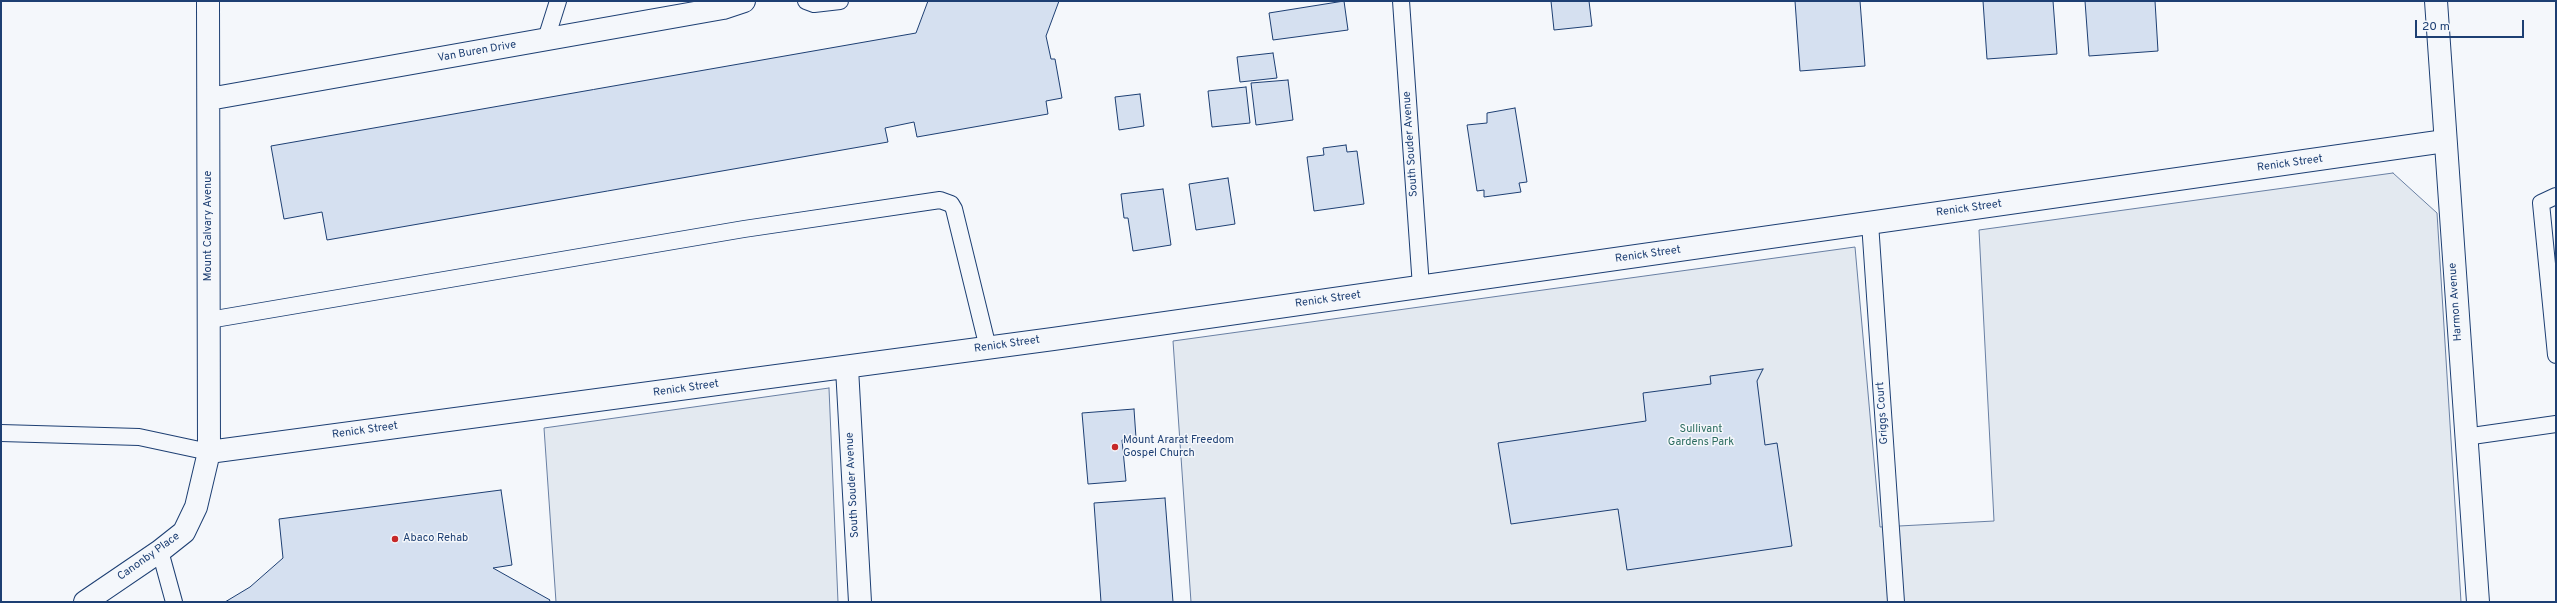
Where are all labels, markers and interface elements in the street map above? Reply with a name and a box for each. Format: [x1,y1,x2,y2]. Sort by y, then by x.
scale bar [2417,12,2526,38]
text: 20 m [2422,19,2450,35]
street label: Van Buren Drive [437,39,517,65]
street label: South Souder Avenue [1401,91,1421,197]
street label: Renick Street [2256,153,2324,175]
street label: Mount Calvary Avenue [202,171,216,281]
street label: Renick Street [1935,198,2003,220]
street label: Renick Street [1614,244,1682,266]
street label: Harmon Avenue [2447,262,2465,342]
street label: Renick Street [1294,289,1362,311]
street label: Renick Street [973,334,1041,356]
street label: Renick Street [652,378,720,400]
street label: Griggs Court [1874,381,1892,445]
street label: Renick Street [331,420,399,442]
park label: Sullivant Gardens Park [1668,423,1734,449]
street label: South Souder Avenue [844,432,862,538]
place label: Mount Ararat Freedom Gospel Church [1123,434,1234,460]
marker: Mount Ararat Freedom Gospel Church [1110,442,1120,452]
street label: Canonby Place [115,530,183,584]
place label: Abaco Rehab [403,532,468,546]
marker: Abaco Rehab [390,534,400,544]

